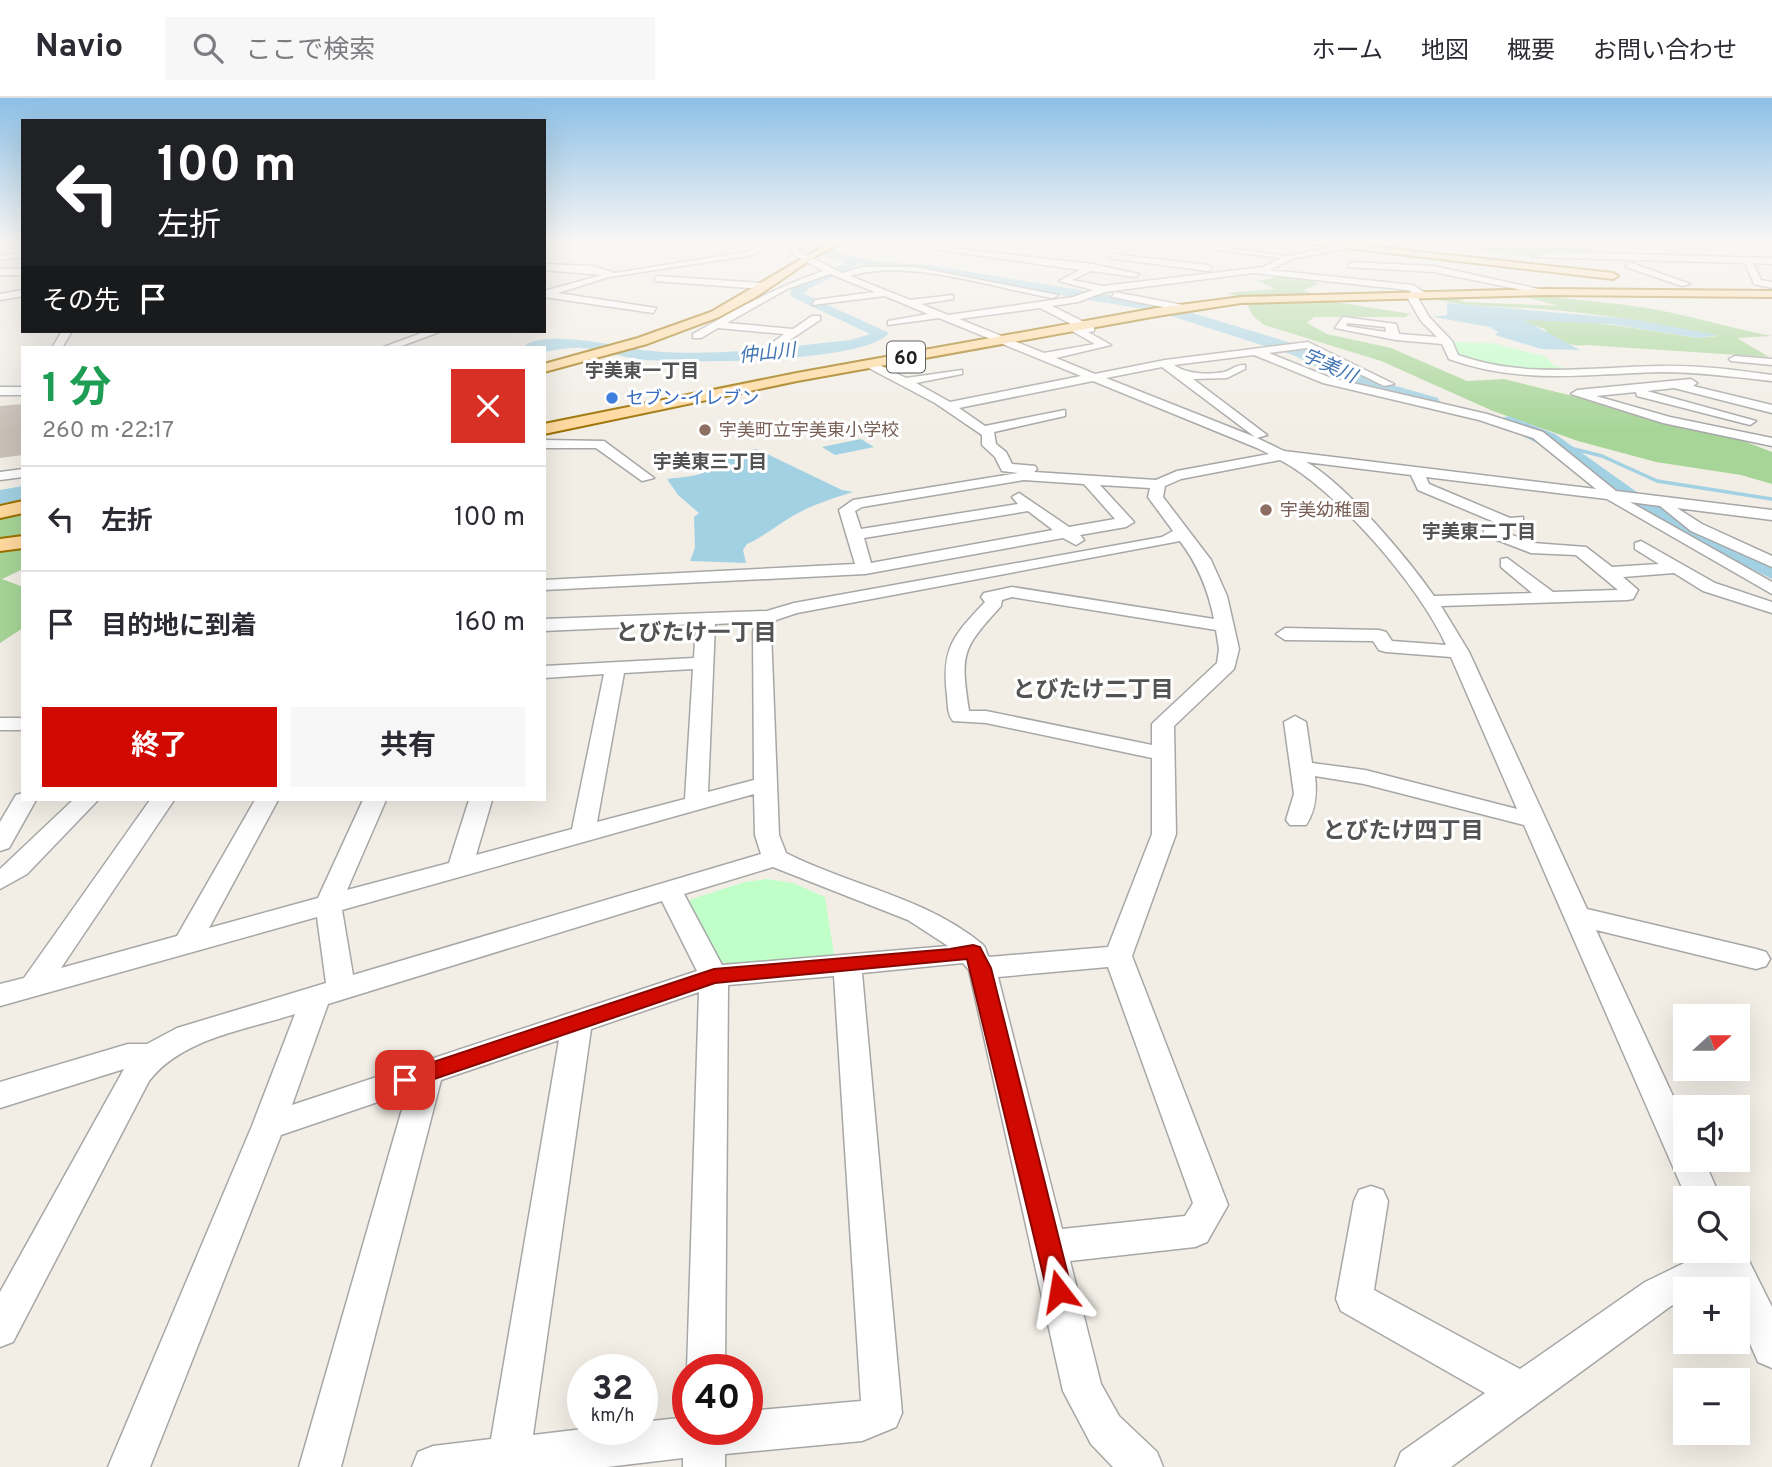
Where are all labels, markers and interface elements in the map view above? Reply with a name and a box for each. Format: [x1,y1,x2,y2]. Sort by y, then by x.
search box [165,17,655,80]
text: Navio [35,27,123,69]
icon: search [189,29,227,67]
text: ここで検索 [245,35,375,68]
text: ホーム [1312,37,1383,67]
text: 地図 [1421,37,1469,67]
text: 概要 [1507,37,1555,67]
text: お問い合わせ [1593,37,1737,67]
text: 100 m [157,137,296,199]
icon: left [42,147,133,238]
text: 左折 [157,207,221,247]
icon: arrive [134,280,172,318]
text: その先 [42,286,120,319]
water label: 仲山川 [738,339,799,369]
road number: 60 [887,342,925,372]
water label: 宇美川 [1298,344,1362,390]
district label: 宇美東一丁目 [585,360,699,384]
text: 1 分 [42,364,111,417]
button: close [451,369,525,443]
place label: セブン-イレブン [626,388,759,411]
marker: セブン-イレブン [604,390,620,406]
text: 260 m · 22:17 [42,417,174,446]
place label: 宇美町立宇美東小学校 [719,420,899,443]
marker: 宇美町立宇美東小学校 [697,422,713,438]
district label: 宇美東三丁目 [653,451,767,475]
icon: left [42,500,80,538]
place label: 宇美幼稚園 [1280,500,1370,523]
text: 100 m [454,502,525,535]
marker: 宇美幼稚園 [1258,502,1274,518]
text: 左折 [101,506,153,539]
district label: 宇美東二丁目 [1422,521,1536,545]
icon: arrive [42,605,80,643]
text: 160 m [455,607,525,640]
text: 目的地に到着 [101,611,257,644]
district label: とびたけ一丁目 [616,620,777,649]
district label: とびたけ二丁目 [1013,677,1174,706]
button: 終了 [42,707,277,787]
button: 共有 [291,707,525,787]
district label: とびたけ四丁目 [1323,818,1484,847]
north arrow [1673,1004,1750,1082]
map controls [1673,1004,1750,1445]
pin [375,1050,435,1110]
icon: arrive [386,1061,424,1099]
button: sound [1673,1095,1750,1172]
button: search [1673,1186,1750,1263]
position arrow [1022,1254,1096,1328]
button: + [1673,1277,1750,1354]
speed limit sign: 40 [672,1354,763,1445]
text: 32 [592,1368,633,1412]
button: − [1673,1368,1750,1445]
text: km/h [591,1405,634,1428]

